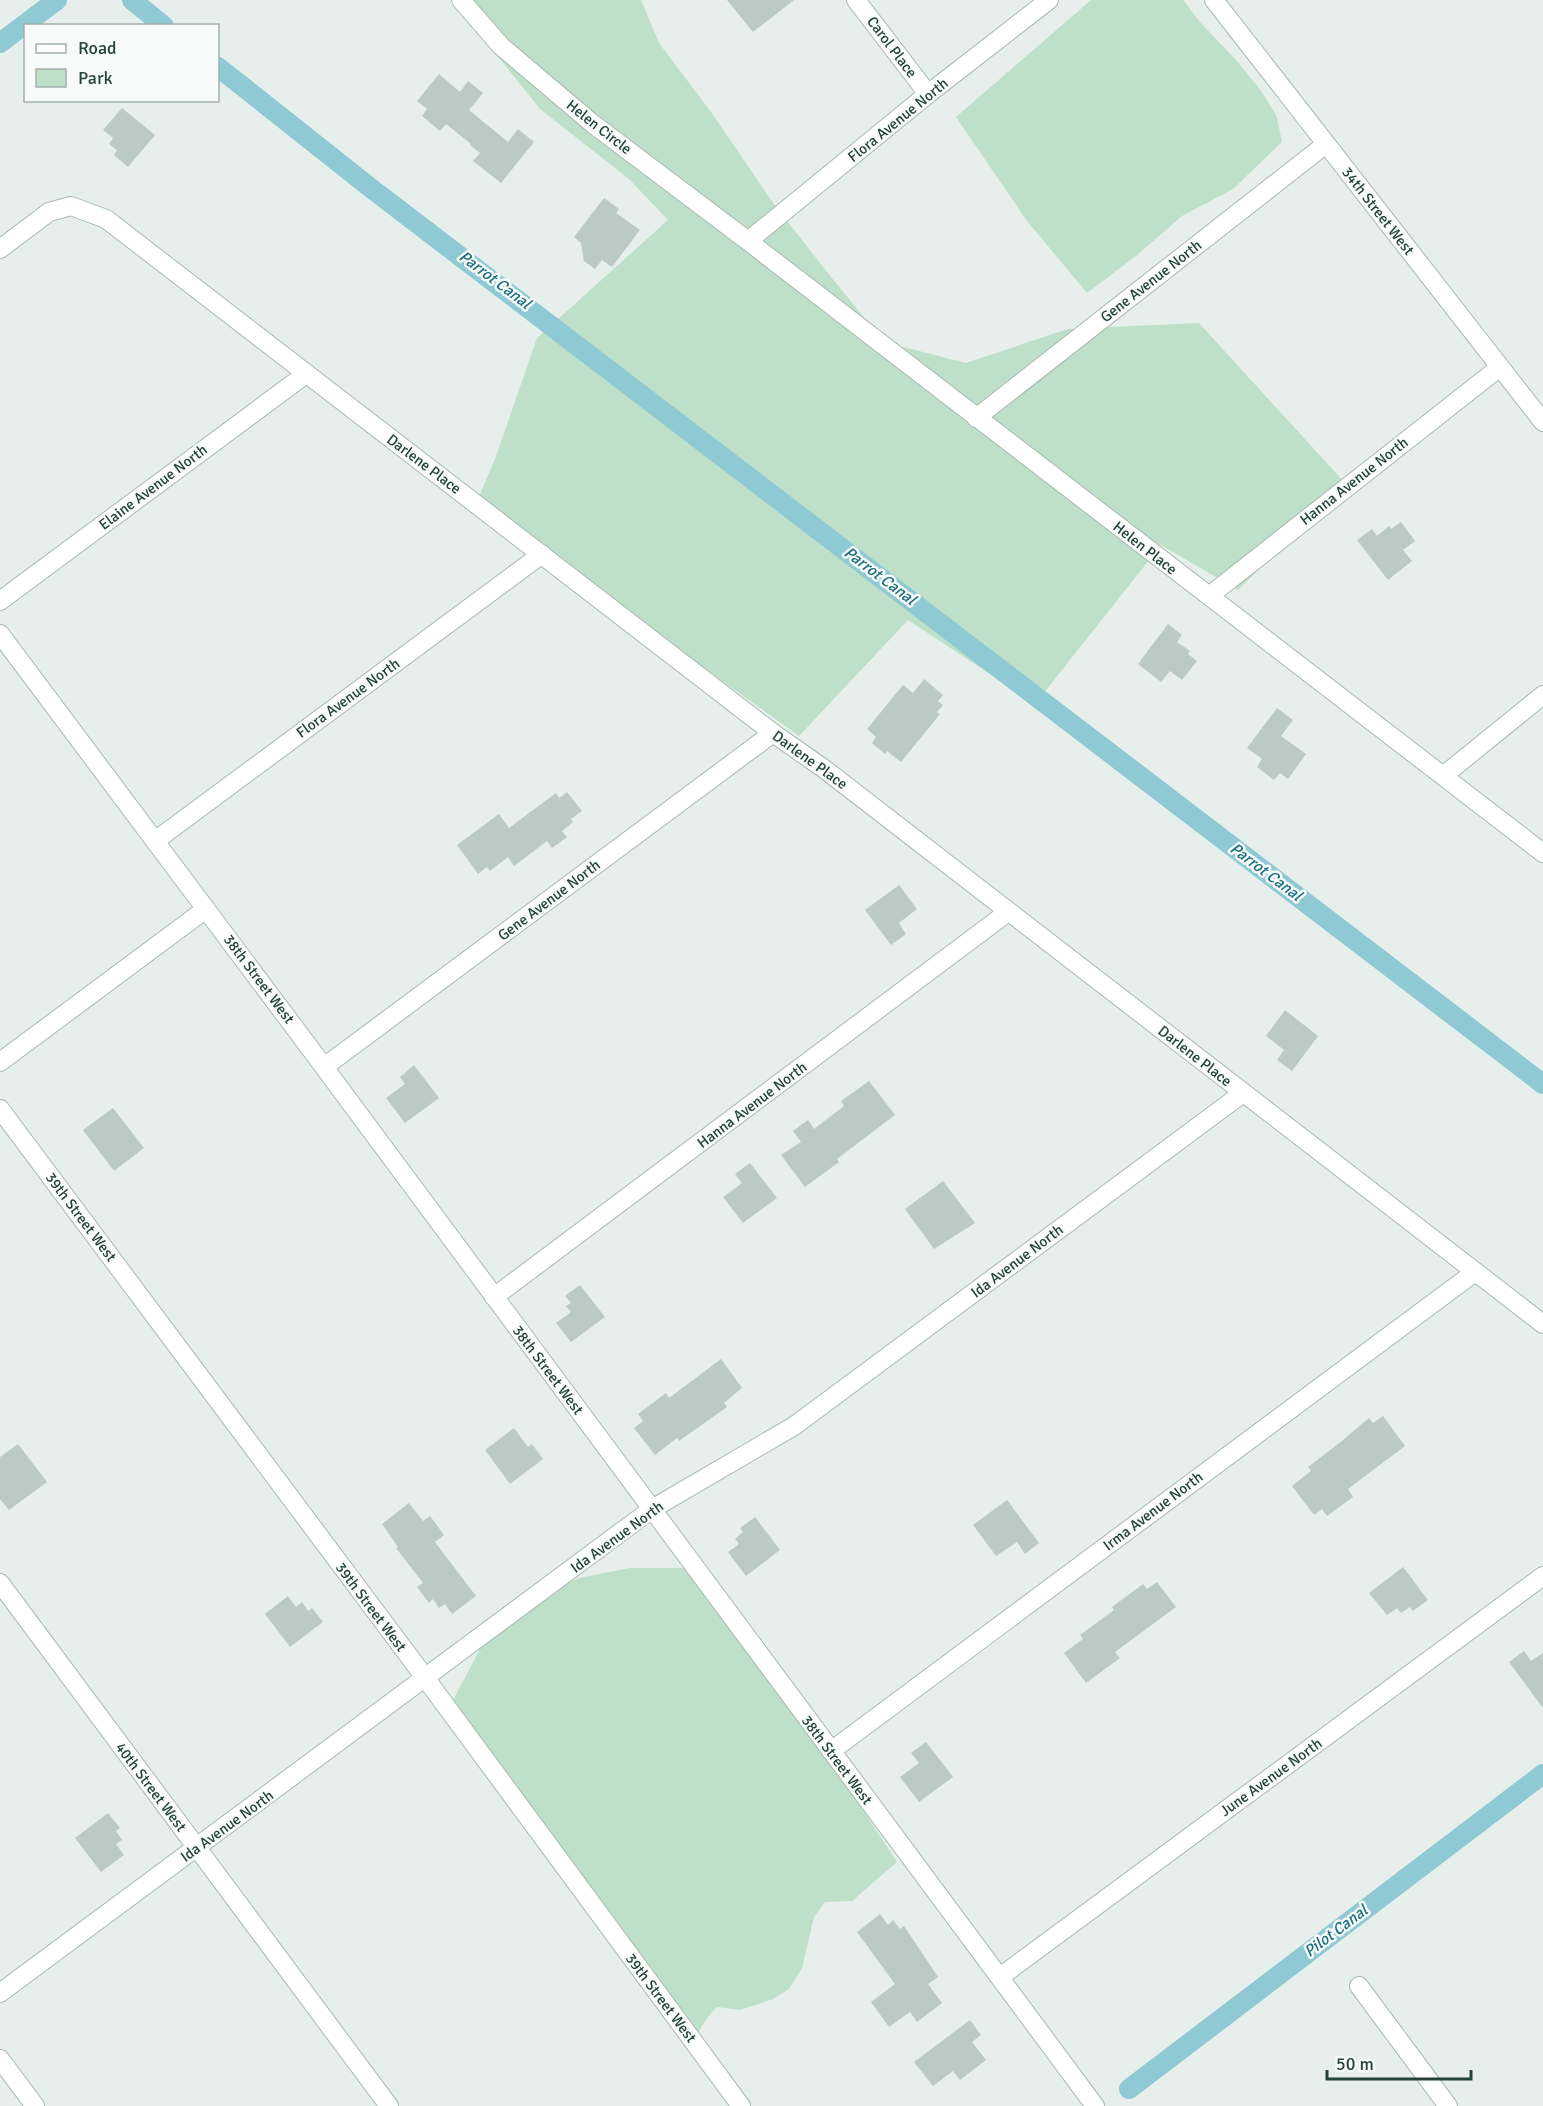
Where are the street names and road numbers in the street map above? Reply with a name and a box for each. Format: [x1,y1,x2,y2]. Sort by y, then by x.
street label: Carol Place [863,13,921,81]
street label: Flora Avenue North [844,74,952,166]
street label: Helen Circle [563,96,635,158]
street label: 34th Street West [1338,163,1418,259]
street label: Gene Avenue North [1097,236,1205,326]
street label: Darlene Place [383,430,465,498]
street label: Hanna Avenue North [1296,433,1412,529]
street label: Elaine Avenue North [95,440,211,534]
street label: Helen Place [1110,518,1180,578]
street label: Flora Avenue North [293,654,403,742]
street label: Darlene Place [769,727,851,793]
street label: Gene Avenue North [494,856,604,944]
street label: 38th Street West [220,931,298,1027]
street label: Darlene Place [1155,1022,1235,1090]
street label: Hanna Avenue North [694,1058,810,1152]
street label: 39th Street West [42,1169,120,1265]
street label: Ida Avenue North [967,1220,1067,1302]
street label: 38th Street West [509,1322,587,1418]
street label: Irma Avenue North [1100,1468,1206,1554]
street label: Ida Avenue North [567,1497,667,1577]
street label: 39th Street West [332,1559,410,1655]
street label: 38th Street West [798,1712,876,1808]
street label: June Avenue North [1217,1734,1325,1820]
street label: 40th Street West [112,1739,190,1835]
street label: Ida Avenue North [177,1786,277,1866]
street label: 39th Street West [622,1950,700,2046]

